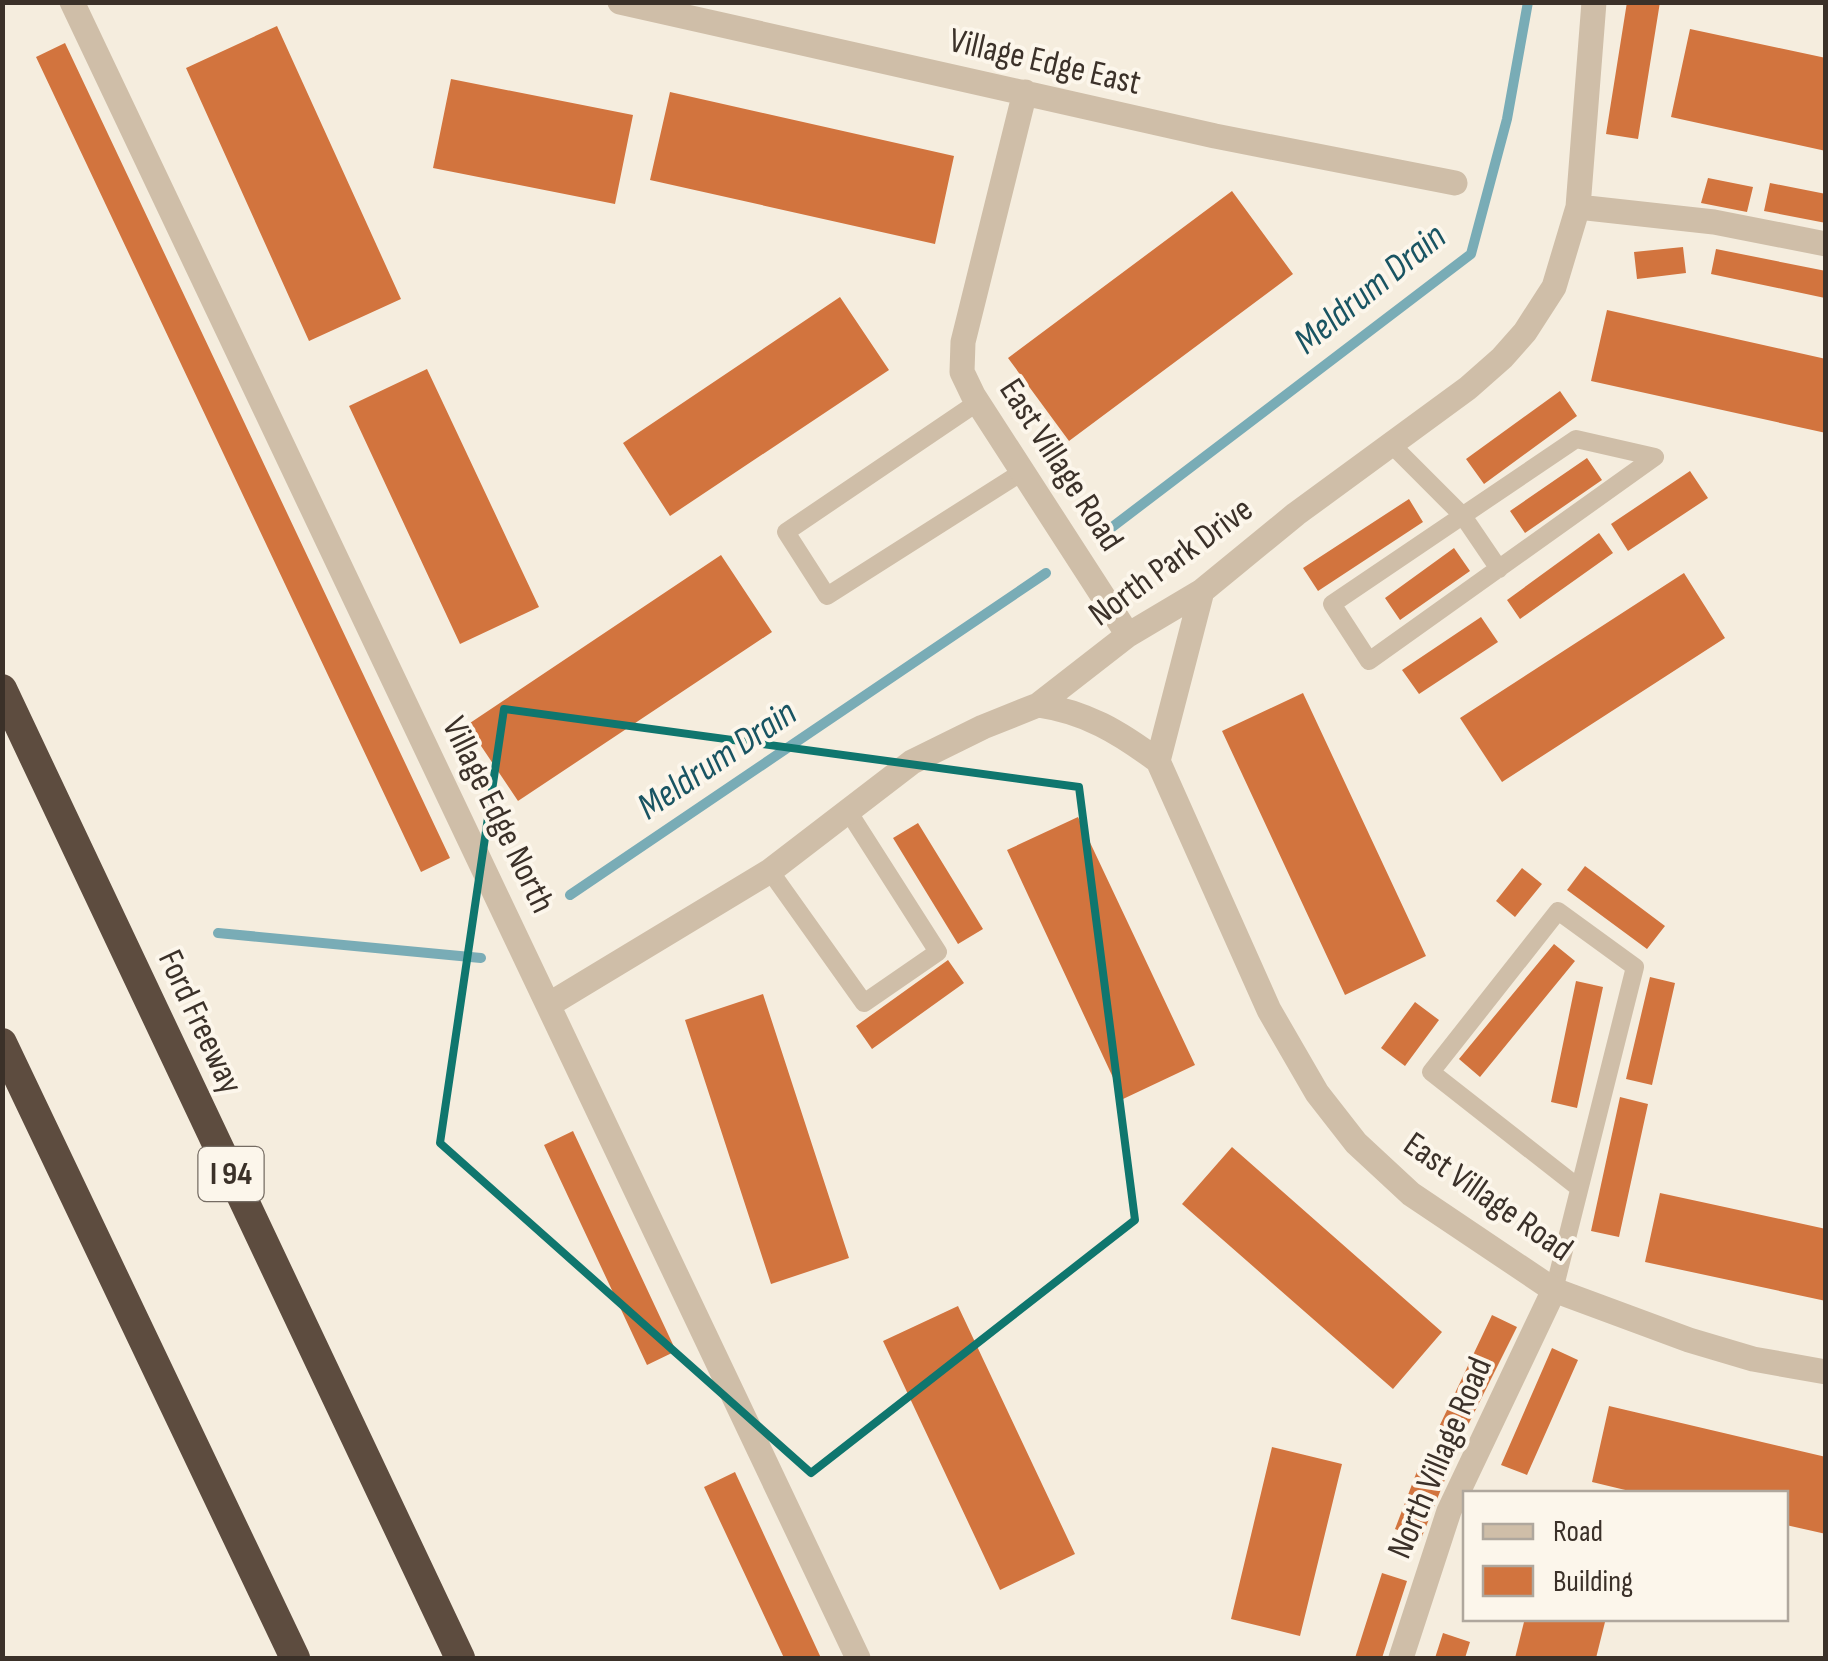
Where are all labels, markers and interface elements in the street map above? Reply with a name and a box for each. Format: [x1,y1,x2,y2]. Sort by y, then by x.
street label: Village Edge East [945,19,1145,105]
water label: Meldrum Drain [1285,214,1455,364]
street label: East Village Road [989,371,1133,559]
street label: North Park Drive [1081,488,1261,636]
water label: Meldrum Drain [629,690,805,830]
street label: Village Edge North [432,710,564,920]
street label: Ford Freeway [148,943,252,1101]
street label: East Village Road [1395,1123,1581,1271]
road number: I 94 [198,1147,264,1201]
street label: North Village Road [1378,1351,1502,1565]
legend [1463,1491,1788,1621]
text: Road [1553,1514,1603,1550]
text: Building [1553,1564,1633,1600]

